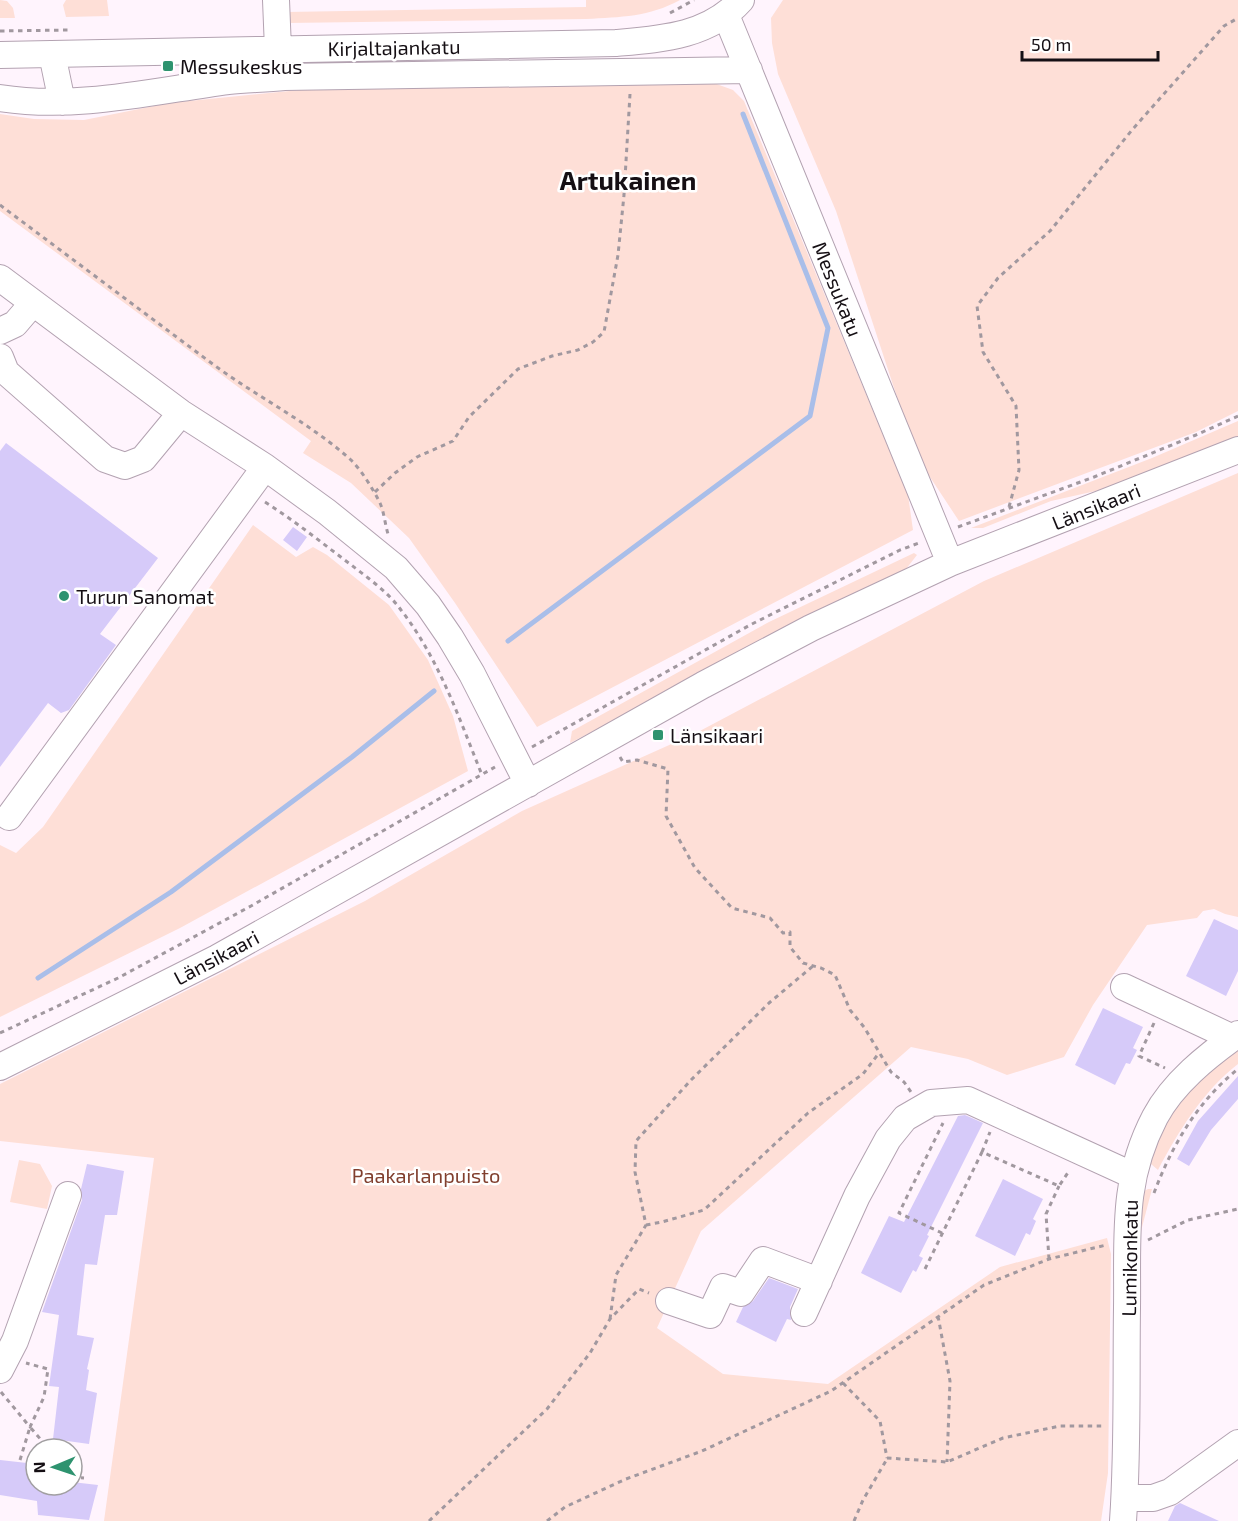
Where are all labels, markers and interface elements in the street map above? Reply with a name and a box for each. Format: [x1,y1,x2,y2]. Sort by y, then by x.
scale bar [1022,24,1158,62]
text: 50 m [1031,33,1071,55]
street label: Kirjaltajankatu [327,34,461,60]
place label: Messukeskus [180,54,303,78]
marker: Messukeskus [161,59,175,73]
district label: Artukainen [560,164,696,195]
street label: Messukatu [808,238,868,340]
street label: Länsikaari [1048,477,1144,535]
place label: Turun Sanomat [76,584,214,608]
marker: Turun Sanomat [57,589,71,603]
place label: Länsikaari [670,723,763,747]
marker: Länsikaari [651,728,665,742]
street label: Länsikaari [169,925,263,989]
park label: Paakarlanpuisto [352,1163,500,1187]
street label: Lumikonkatu [1116,1199,1142,1317]
north arrow [24,1437,84,1497]
text: N [29,1461,48,1474]

